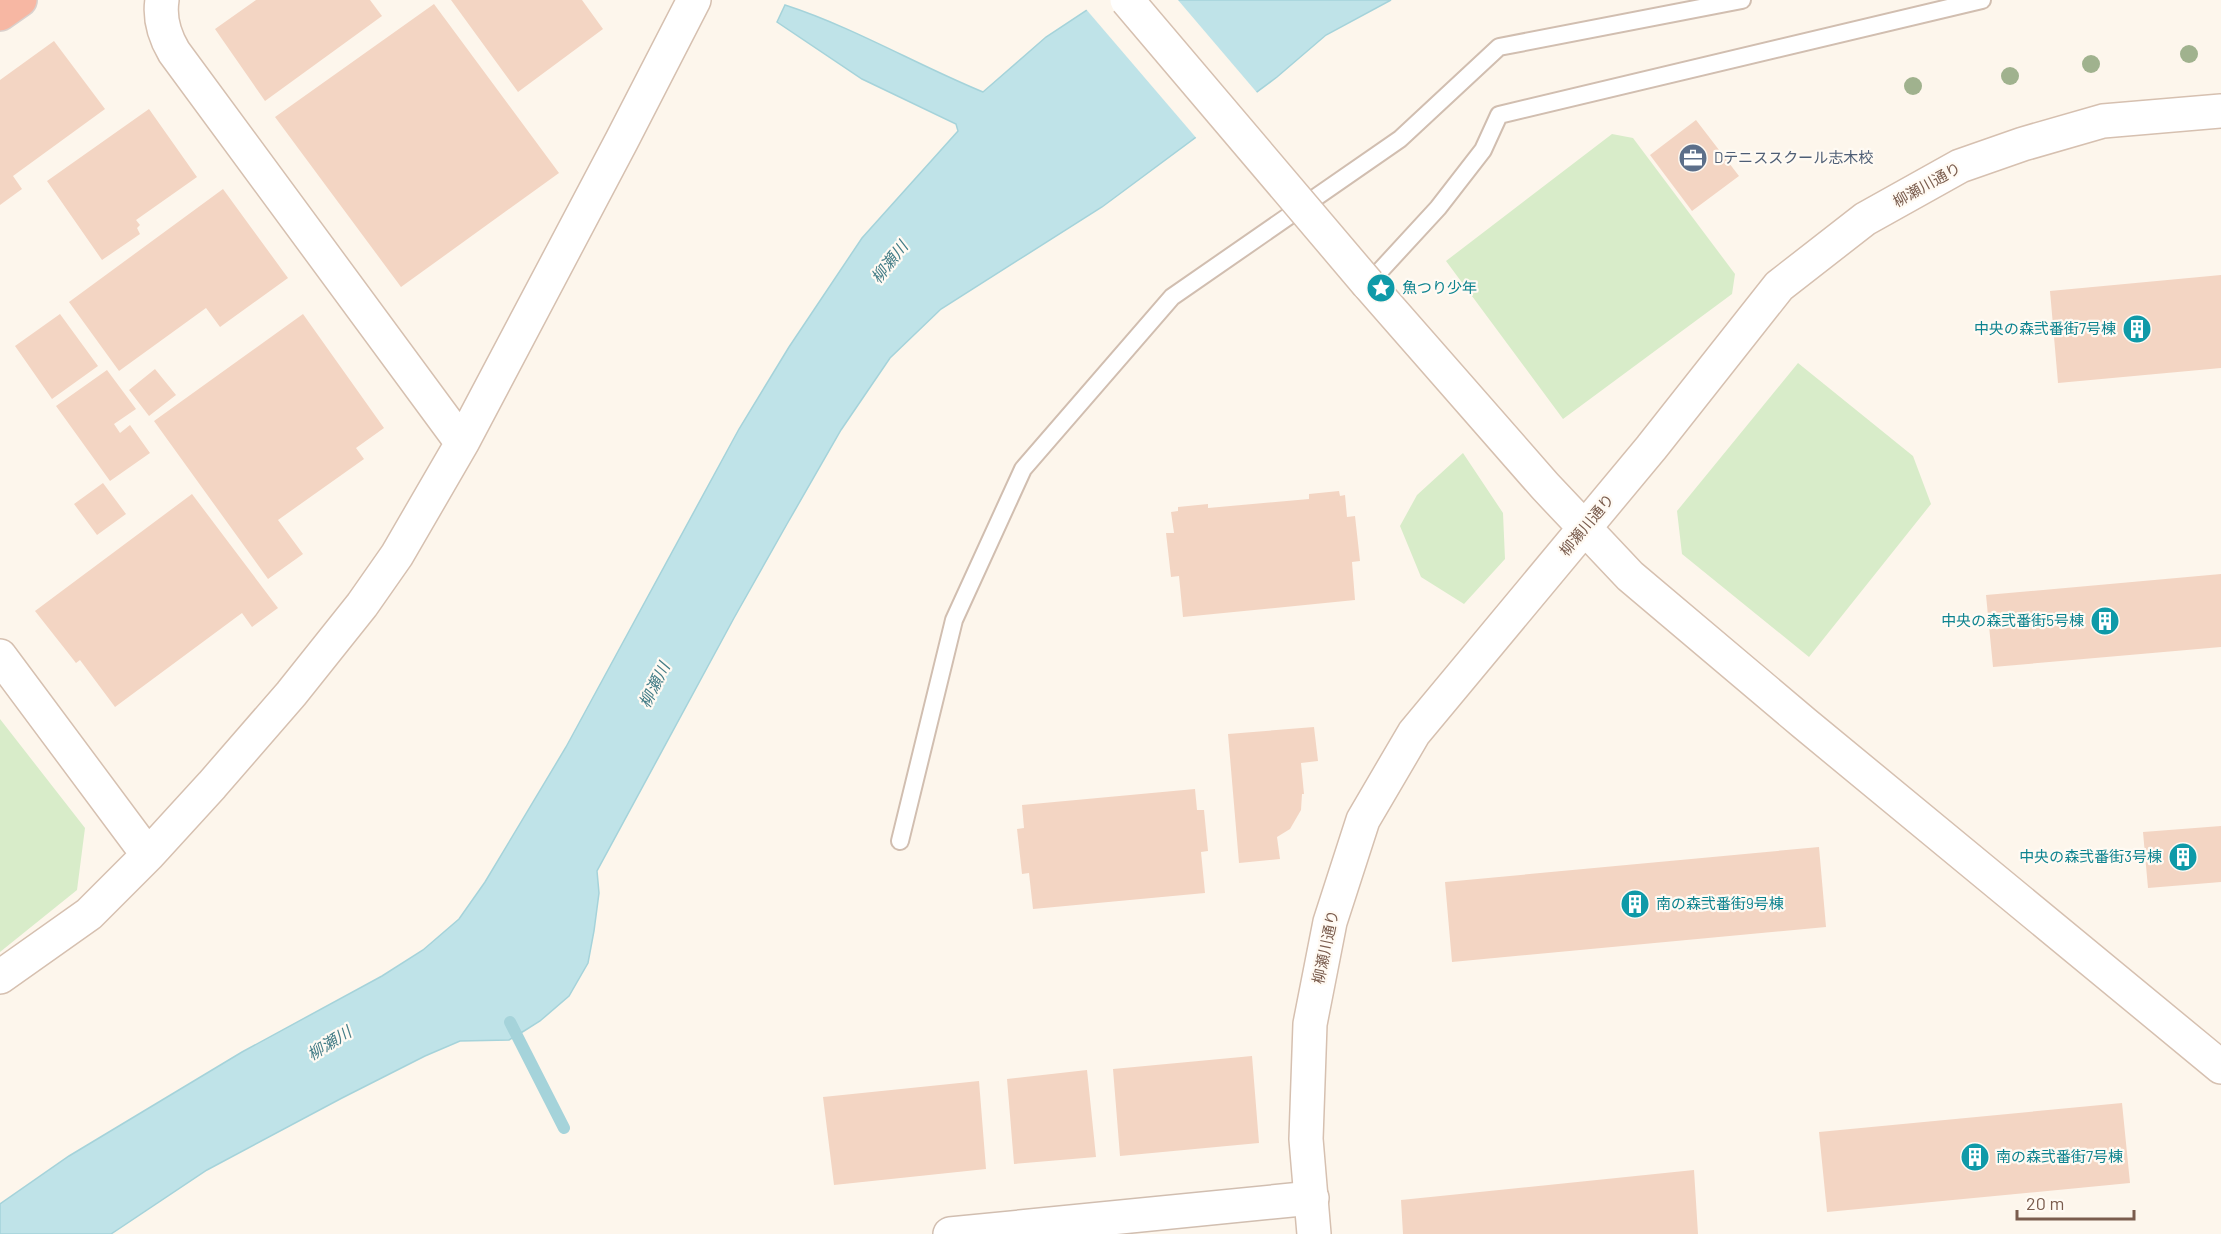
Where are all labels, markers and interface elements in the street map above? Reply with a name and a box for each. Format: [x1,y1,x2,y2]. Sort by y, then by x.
office icon: Dテニススクール志木校 [1677,142,1709,174]
place label: Dテニススクール志木校 [1714,148,1873,166]
street label: 柳瀬川通り [1889,158,1964,210]
water label: 柳瀬川 [866,235,912,286]
place icon: 魚つり少年 [1365,272,1397,304]
place label: 魚つり少年 [1402,278,1477,296]
building icon: 中央の森弐番街7号棟 [2121,313,2153,345]
place label: 中央の森弐番街7号棟 [1974,319,2116,337]
street label: 柳瀬川通り [1555,490,1617,559]
building icon: 中央の森弐番街5号棟 [2089,605,2121,637]
place label: 中央の森弐番街5号棟 [1941,611,2084,629]
water label: 柳瀬川 [634,657,673,711]
building icon: 中央の森弐番街3号棟 [2167,841,2199,873]
place label: 中央の森弐番街3号棟 [2019,847,2162,865]
building icon: 南の森弐番街9号棟 [1619,888,1651,920]
place label: 南の森弐番街9号棟 [1656,894,1784,912]
street label: 柳瀬川通り [1308,908,1342,985]
water label: 柳瀬川 [303,1021,356,1063]
building icon: 南の森弐番街7号棟 [1959,1141,1991,1173]
place label: 南の森弐番街7号棟 [1996,1147,2123,1165]
scale bar [2017,1183,2134,1221]
text: 20 m [2026,1192,2064,1214]

